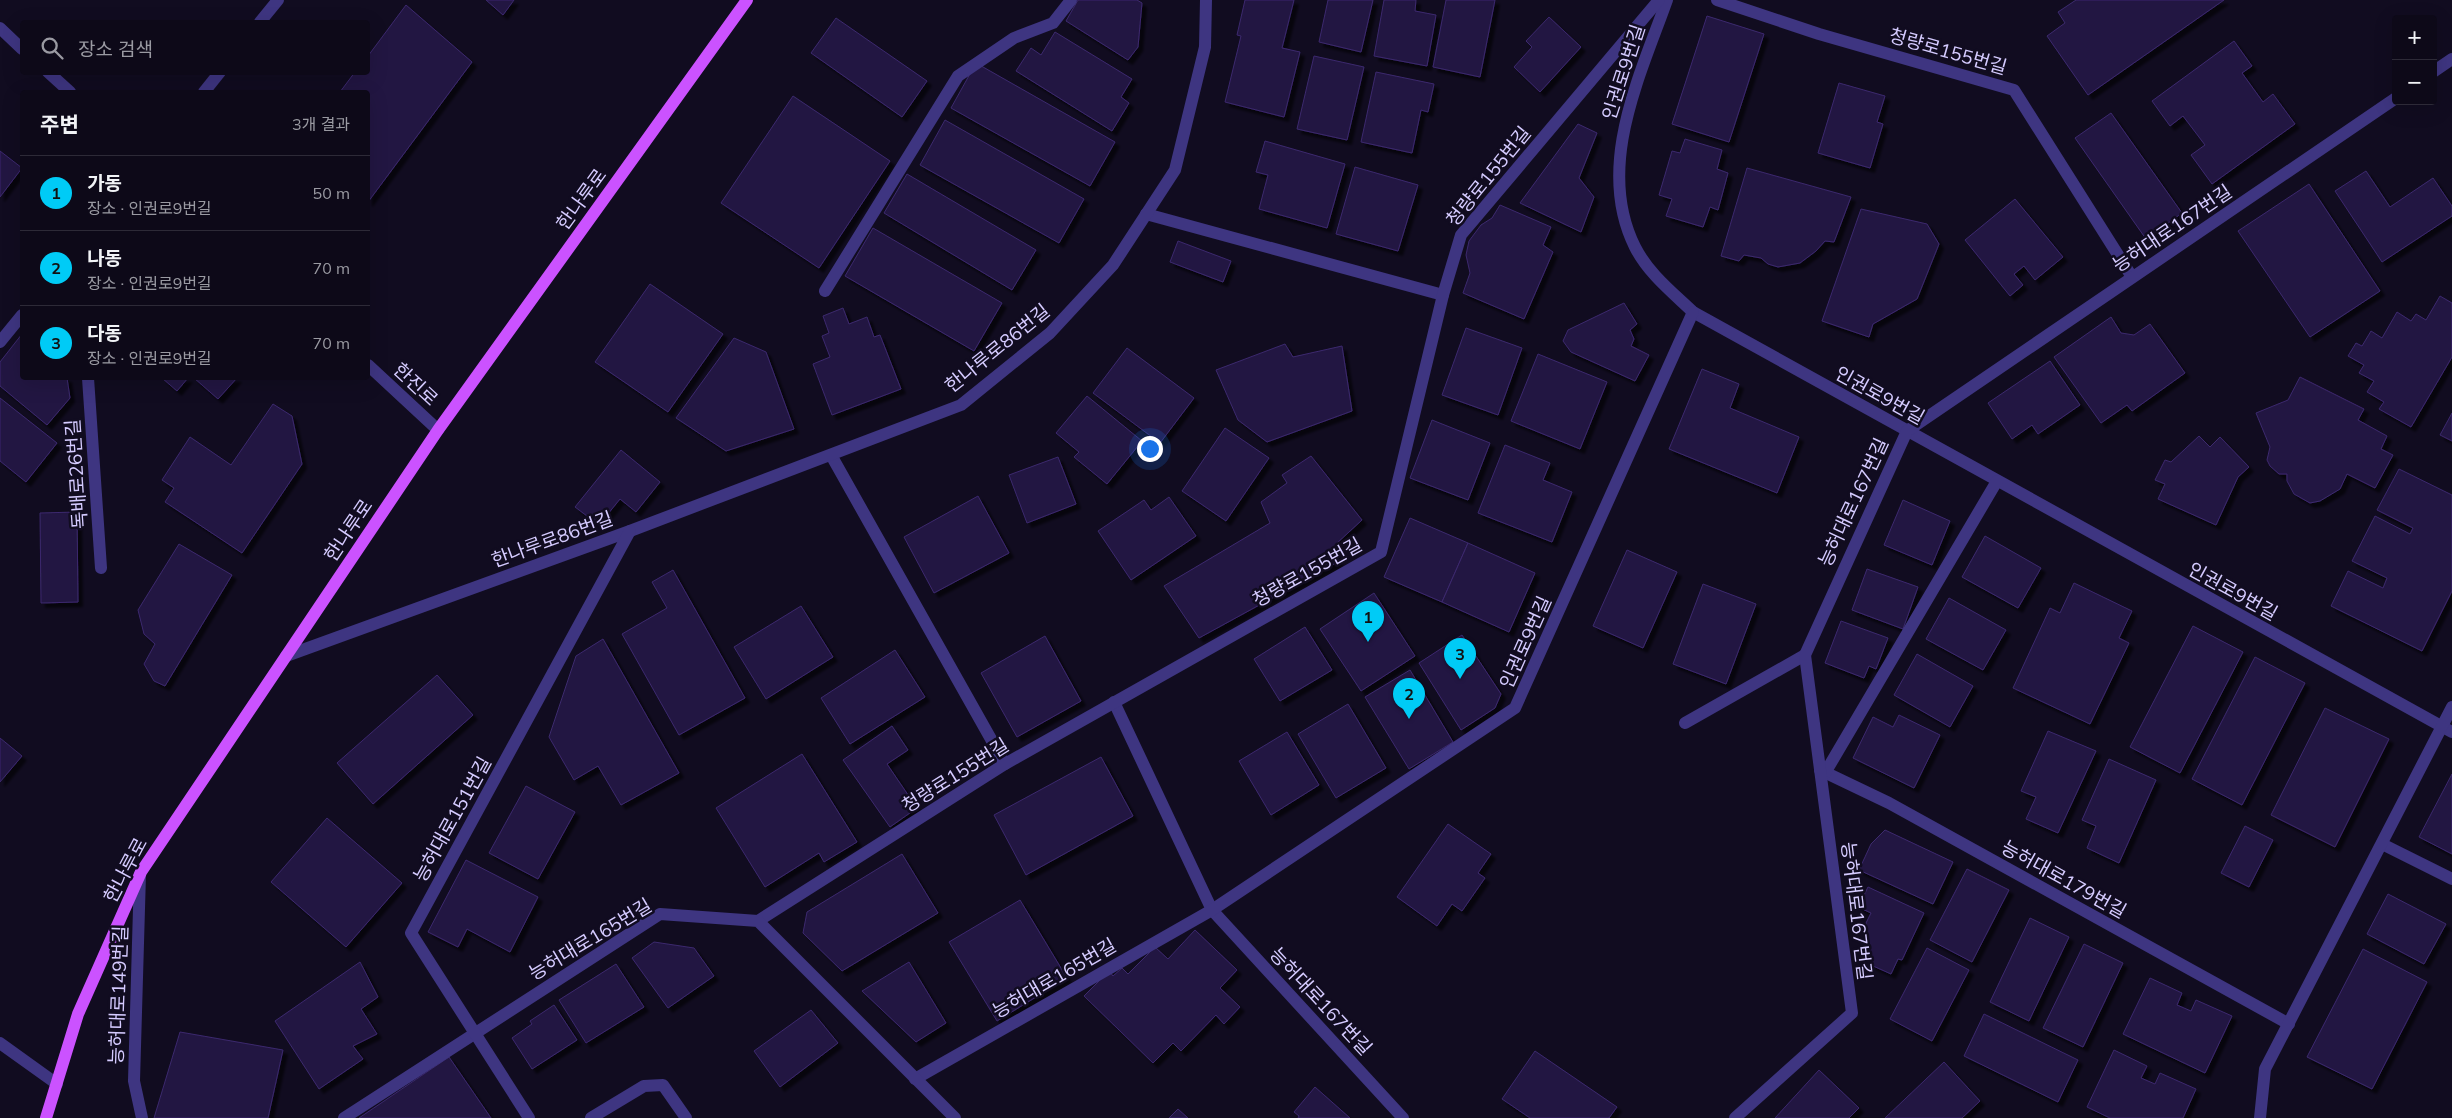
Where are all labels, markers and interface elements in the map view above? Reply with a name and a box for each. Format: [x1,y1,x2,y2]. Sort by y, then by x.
map controls [2392,15,2437,105]
button: + [2392,15,2437,60]
search box [20,20,370,75]
street label: 인권로9번길 [1596,21,1650,123]
street label: 청량로155번길 [1886,23,2010,79]
icon: search [38,34,66,62]
text: 장소 검색 [78,37,153,61]
button: − [2392,60,2437,105]
text: 주변 [40,111,79,137]
text: 3개 결과 [292,114,350,134]
street label: 청량로155번길 [1440,121,1536,231]
street label: 한나루로 [551,164,611,234]
text: 가동 [87,171,122,195]
street label: 능허대로167번길 [2108,179,2236,277]
text: 1 [51,183,61,203]
text: 50 m [313,183,350,203]
text: 장소 · 인권로9번길 [87,198,212,218]
text: 나동 [87,246,122,270]
text: 2 [51,258,61,278]
text: 70 m [313,258,350,278]
text: 장소 · 인권로9번길 [87,273,212,293]
street label: 한나루로86번길 [940,298,1054,398]
text: 다동 [87,321,122,345]
text: 3 [51,333,61,353]
text: 70 m [313,333,350,353]
text: 장소 · 인권로9번길 [87,348,212,368]
street label: 한진로 [389,357,443,411]
street label: 인권로9번길 [1831,361,1929,429]
street label: 독배로26번길 [60,418,92,530]
street label: 능허대로167번길 [1813,434,1893,570]
your location [1137,436,1163,462]
street label: 한나루로 [319,494,377,566]
street label: 한나루로86번길 [488,506,616,572]
street label: 청량로155번길 [1248,532,1366,612]
street label: 인권로9번길 [2184,557,2282,625]
street label: 인권로9번길 [1494,592,1556,692]
pin: 1 [1352,601,1384,642]
pin: 3 [1444,638,1476,679]
pin: 2 [1393,678,1425,719]
street label: 청량로155번길 [897,733,1013,817]
street label: 능허대로151번길 [408,752,496,886]
street label: 한나루로 [98,833,152,907]
street label: 능허대로179번길 [1997,835,2131,923]
street label: 능허대로167번길 [1837,841,1877,981]
street label: 능허대로165번길 [524,893,656,985]
street label: 능허대로149번길 [104,925,132,1065]
street label: 능허대로165번길 [988,933,1120,1023]
street label: 능허대로167번길 [1265,942,1377,1060]

